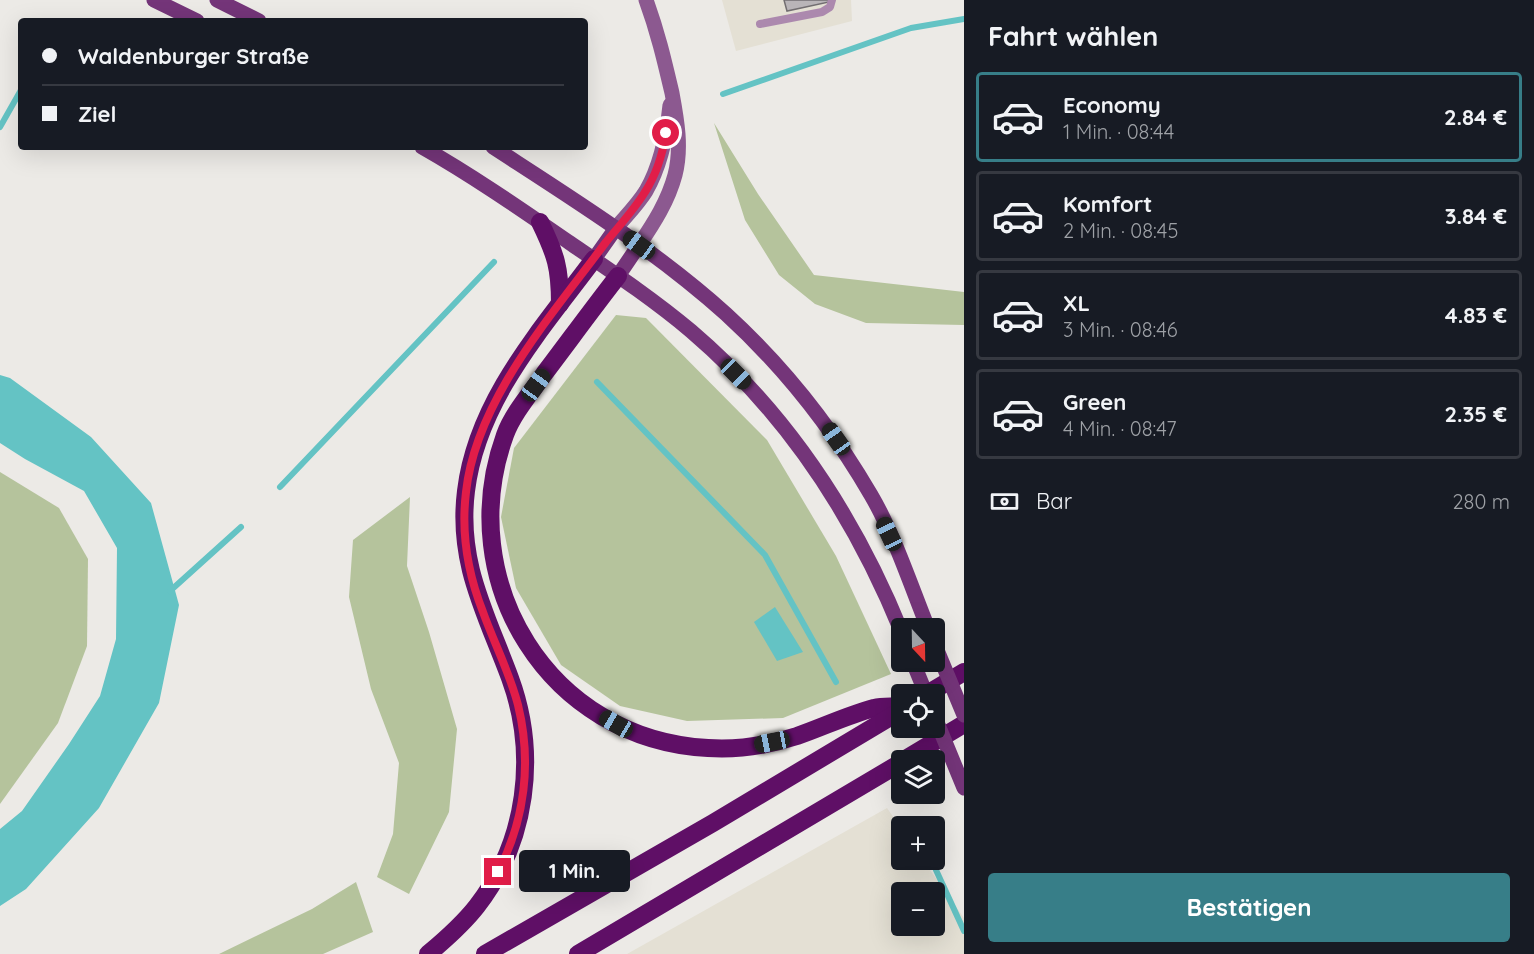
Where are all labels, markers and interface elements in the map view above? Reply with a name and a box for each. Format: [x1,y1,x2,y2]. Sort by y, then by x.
text: Fahrt wählen [988,19,1158,53]
text: Waldenburger Straße [78,42,309,70]
icon: car [991,90,1045,144]
text: Economy [1063,91,1161,119]
text: Ziel [78,100,116,128]
text: 2.84 € [1444,103,1507,131]
route start [652,119,679,146]
text: 1 Min. · 08:44 [1063,119,1174,144]
icon: car [991,189,1045,243]
text: Komfort [1063,190,1152,218]
text: 3.84 € [1445,202,1507,230]
text: 2 Min. · 08:45 [1063,218,1178,243]
car [619,227,659,263]
icon: car [991,288,1045,342]
text: XL [1063,289,1090,317]
text: 4.83 € [1445,301,1507,329]
text: 3 Min. · 08:46 [1063,317,1178,342]
car [717,355,755,393]
car [518,365,554,405]
icon: car [991,387,1045,441]
text: Green [1063,388,1126,416]
text: 2.35 € [1445,400,1507,428]
text: 4 Min. · 08:47 [1063,416,1176,441]
car [818,419,854,459]
icon: cash [988,485,1021,518]
text: Bar [1036,487,1072,515]
text: 280 m [1453,489,1510,514]
car [873,514,905,554]
north arrow [891,618,945,672]
map controls [891,618,945,936]
button: locate [891,684,945,738]
car [596,707,636,741]
car [753,730,791,754]
button: layers [891,750,945,804]
button: + [891,816,945,870]
callout: 1 Min. [519,851,630,893]
route end [484,858,511,885]
text: 1 Min. [549,858,600,883]
button: Bestätigen [988,873,1510,942]
button: − [891,882,945,936]

